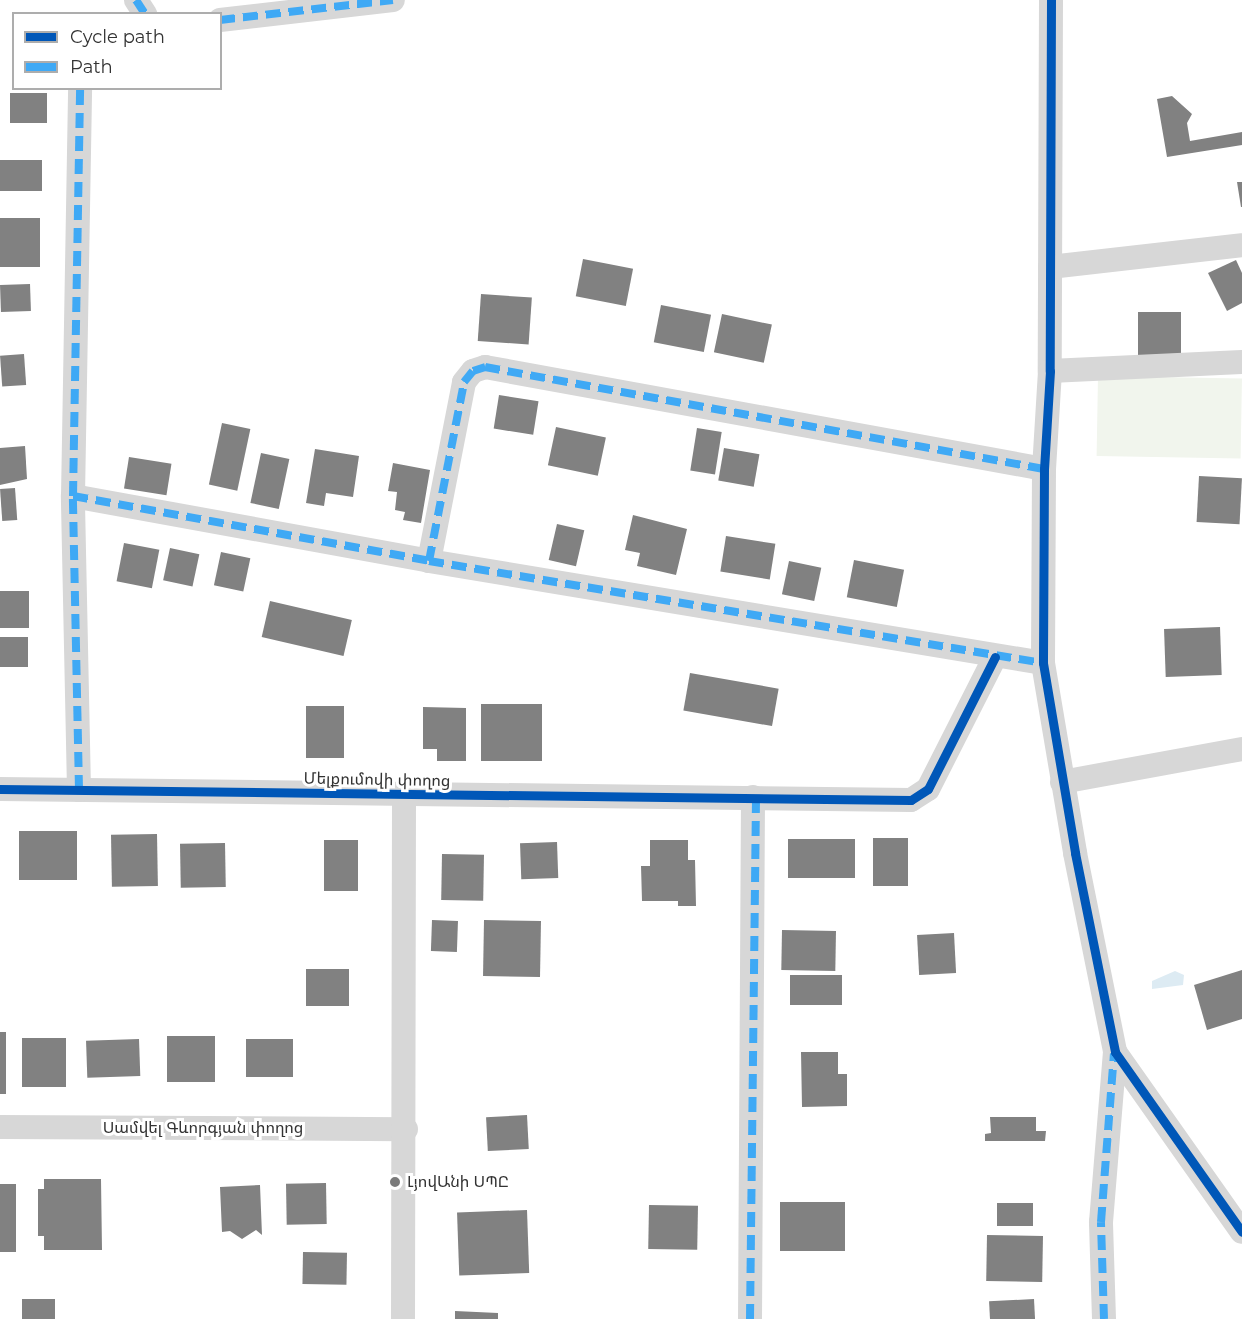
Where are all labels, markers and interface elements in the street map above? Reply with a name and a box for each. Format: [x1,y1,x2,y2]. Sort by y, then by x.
legend [12,12,222,90]
text: Cycle path [70,26,165,48]
text: Path [70,56,113,78]
street label: Մելքումովի փողոց [303,769,451,791]
street label: Սամվել Գևորգյան փողոց [103,1118,303,1138]
place label: ԼյովԱնի ՍՊԸ [407,1172,509,1192]
marker: ԼյովԱնի ՍՊԸ [388,1175,402,1189]

